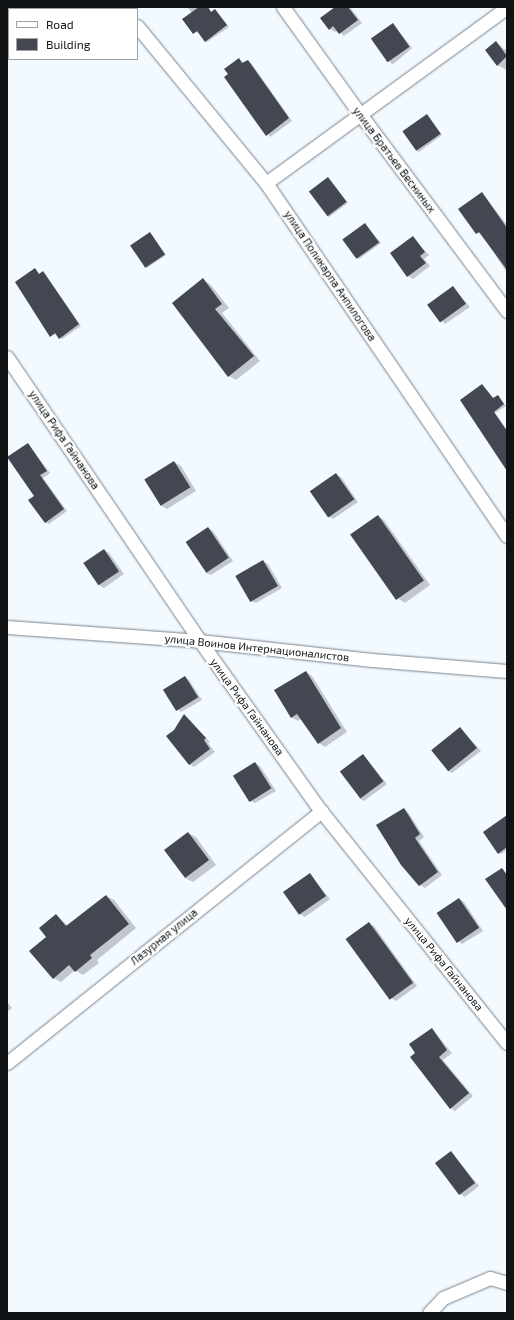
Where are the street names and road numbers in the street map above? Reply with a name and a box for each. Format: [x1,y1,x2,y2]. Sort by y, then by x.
street label: улица Братьев Весниных [350,105,438,215]
street label: улица Поликарпа Анпилогова [281,208,379,344]
street label: улица Рифа Гайнанова [26,388,102,492]
street label: улица Воинов Интернационалистов [164,632,350,664]
street label: улица Рифа Гайнанова [207,656,287,758]
street label: Лазурная улица [128,906,200,968]
street label: улица Рифа Гайнанова [402,914,486,1014]

